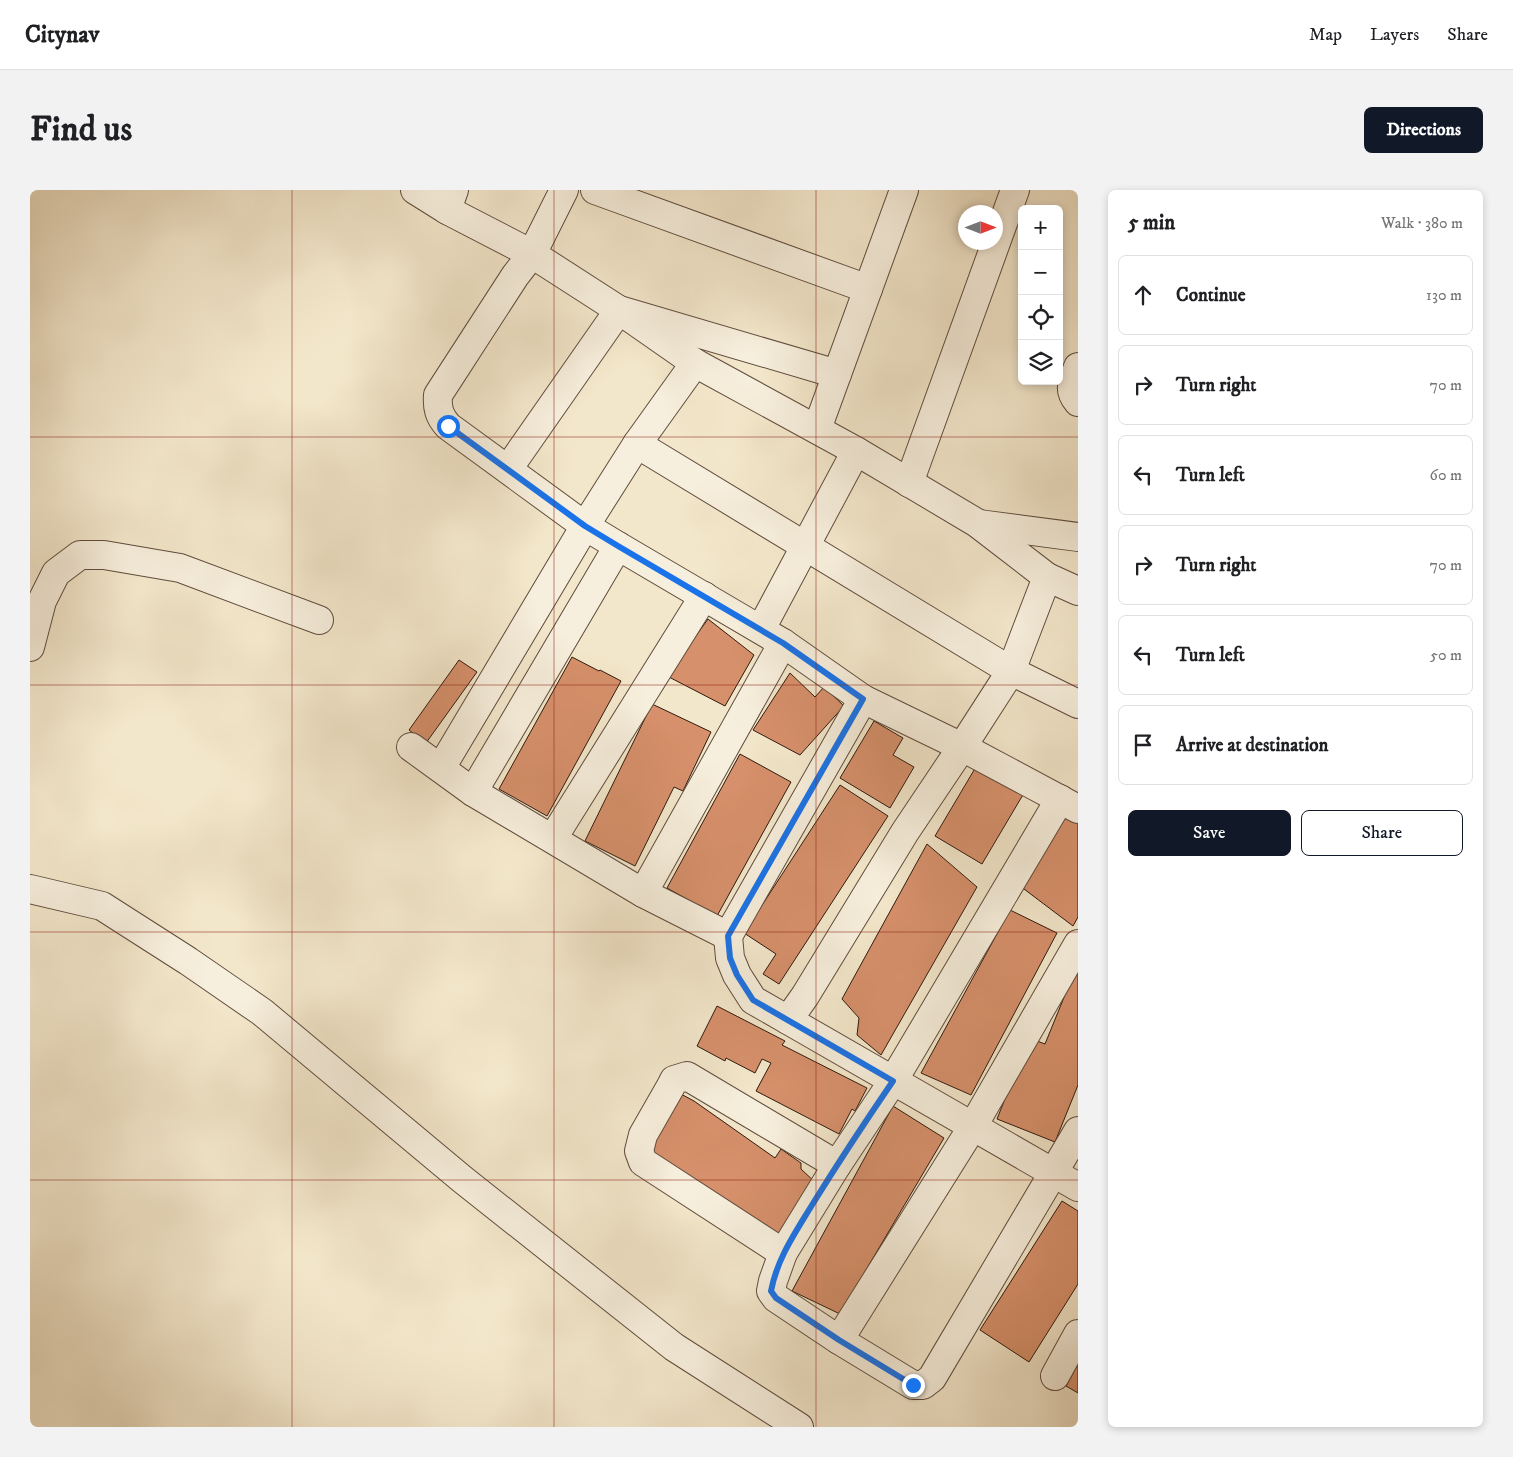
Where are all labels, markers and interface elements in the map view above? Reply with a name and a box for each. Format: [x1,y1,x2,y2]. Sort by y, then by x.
text: Citynav [25,20,99,50]
text: Map [1309,24,1342,46]
text: Layers [1370,24,1419,46]
text: Share [1447,24,1488,46]
button: Directions [1364,107,1483,153]
text: Find us [30,108,132,152]
north arrow [958,205,1003,250]
map controls [1018,205,1063,385]
button: + [1018,205,1063,250]
text: 5 min [1128,210,1175,236]
text: Walk · 380 m [1381,213,1463,233]
button: − [1018,250,1063,295]
icon: ahead [1129,281,1157,309]
text: Continue [1176,284,1246,307]
text: 130 m [1426,285,1462,305]
button: locate [1018,295,1063,340]
button: layers [1018,340,1063,385]
icon: right [1129,371,1157,399]
text: Turn right [1176,374,1256,397]
text: 70 m [1430,375,1462,395]
route start [437,415,460,438]
icon: left [1129,461,1157,489]
text: Turn left [1176,464,1245,487]
text: 60 m [1430,465,1462,485]
icon: right [1129,551,1157,579]
text: Turn right [1176,554,1256,577]
text: 70 m [1430,555,1462,575]
icon: left [1129,641,1157,669]
text: Turn left [1176,644,1245,667]
text: 50 m [1430,645,1462,665]
icon: arrive [1129,731,1157,759]
text: Arrive at destination [1176,734,1328,757]
button: Save [1128,810,1291,856]
button: Share [1301,810,1463,856]
route end [902,1374,925,1397]

